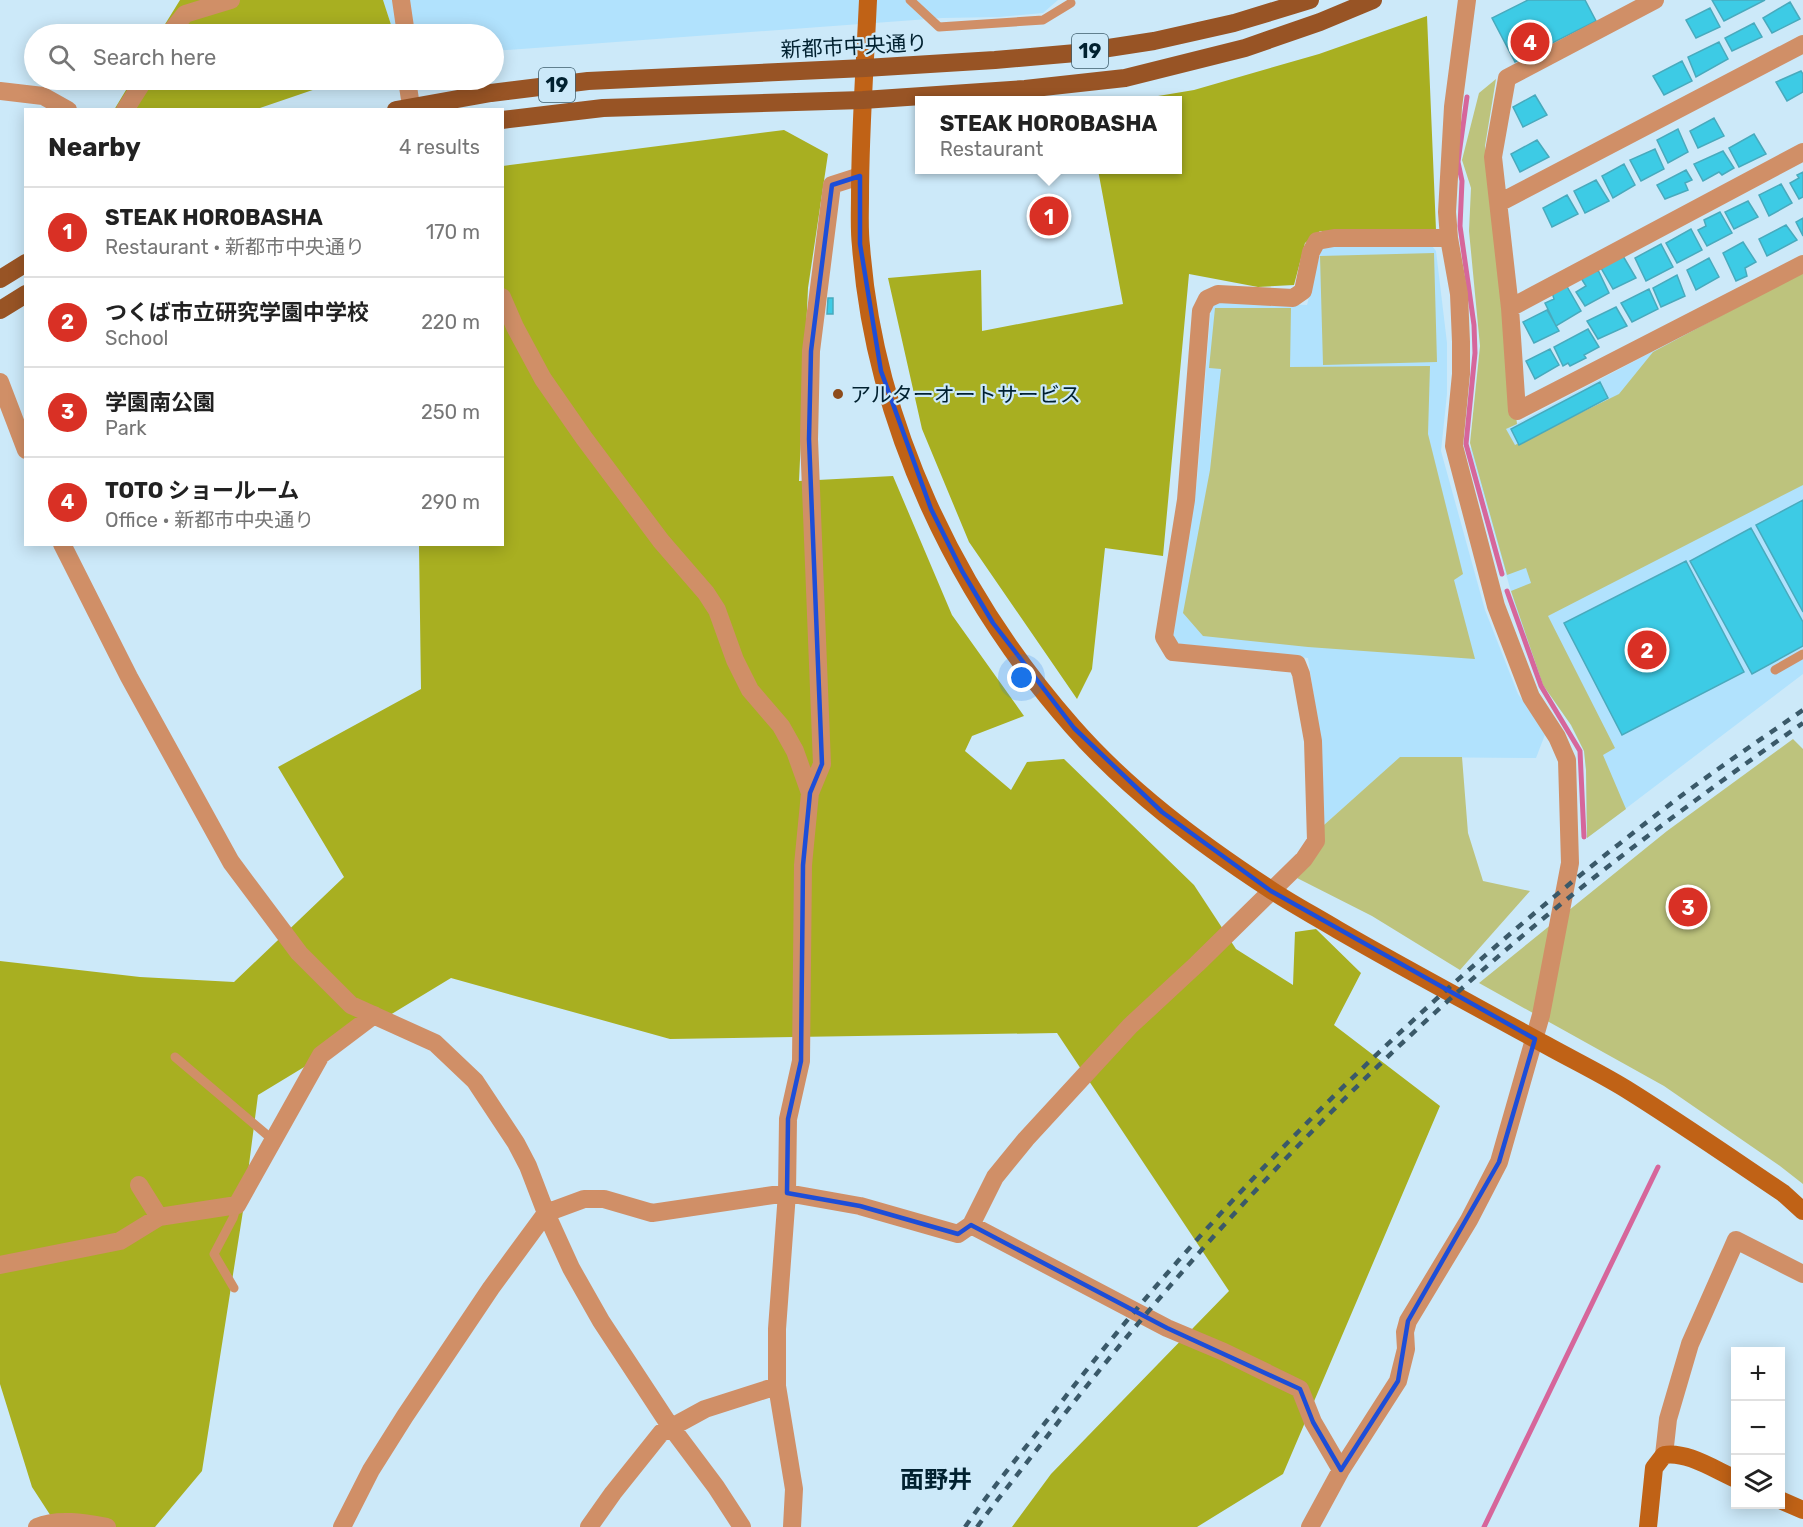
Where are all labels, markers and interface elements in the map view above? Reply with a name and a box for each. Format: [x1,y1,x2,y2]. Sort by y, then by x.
pin: 4 [1510,20,1550,64]
search box [24,24,504,90]
street label: 新都市中央通り [780,30,928,62]
road number: 19 [1072,34,1108,68]
icon: search [45,41,78,74]
text: Search here [93,44,216,71]
road number: 19 [539,68,575,102]
popup [915,96,1182,174]
text: STEAK HOROBASHA [940,110,1157,137]
text: Nearby [48,132,141,163]
text: 4 results [399,135,480,159]
text: Restaurant [940,137,1043,161]
pin: 1 [1030,194,1068,238]
text: STEAK HOROBASHA [105,204,323,231]
text: 1 [63,220,72,244]
text: 170 m [426,220,480,244]
text: Restaurant · 新都市中央通り [105,235,365,259]
text: つくば市立研究学園中学校 [105,299,369,326]
text: 2 [61,310,74,334]
text: 220 m [421,310,480,334]
text: School [105,326,168,350]
place label: アルターオートサービス [850,382,1081,407]
marker: アルターオートサービス [831,387,845,401]
text: 学園南公園 [105,389,215,416]
text: 3 [61,400,74,424]
text: 250 m [421,400,480,424]
text: Park [105,416,147,440]
text: TOTO ショールーム [105,477,299,504]
text: 4 [61,490,74,514]
text: 290 m [421,490,480,514]
text: Office · 新都市中央通り [105,508,314,532]
pin: 2 [1628,628,1666,672]
your location [1007,663,1036,692]
pin: 3 [1668,884,1708,930]
map controls [1731,1347,1785,1509]
button: + [1731,1347,1785,1401]
button: − [1731,1401,1785,1455]
button: layers [1731,1455,1785,1509]
district label: 面野井 [900,1466,972,1494]

